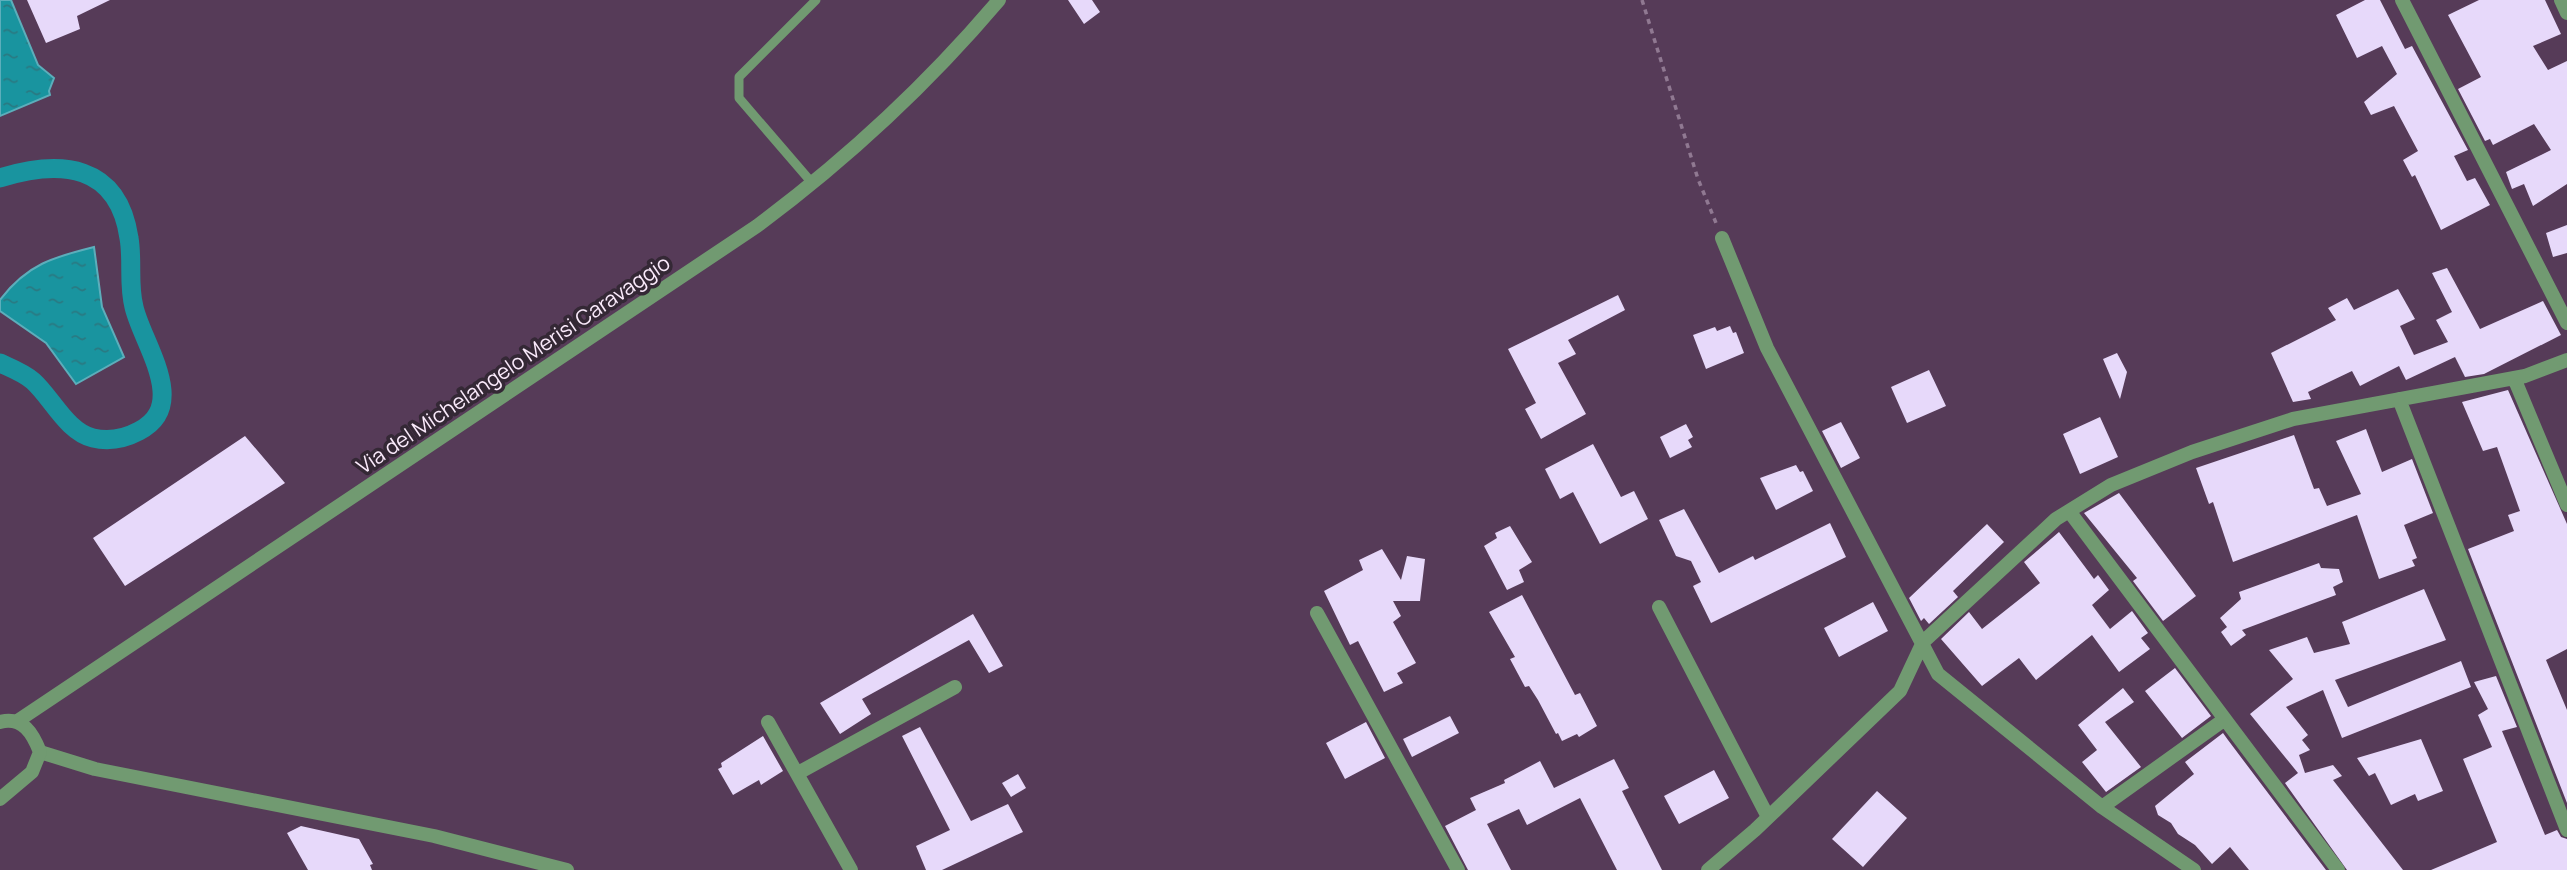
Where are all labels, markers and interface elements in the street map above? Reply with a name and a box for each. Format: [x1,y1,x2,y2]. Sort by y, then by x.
street label: Via del Michelangelo Merisi Caravaggio [351,248,675,480]

